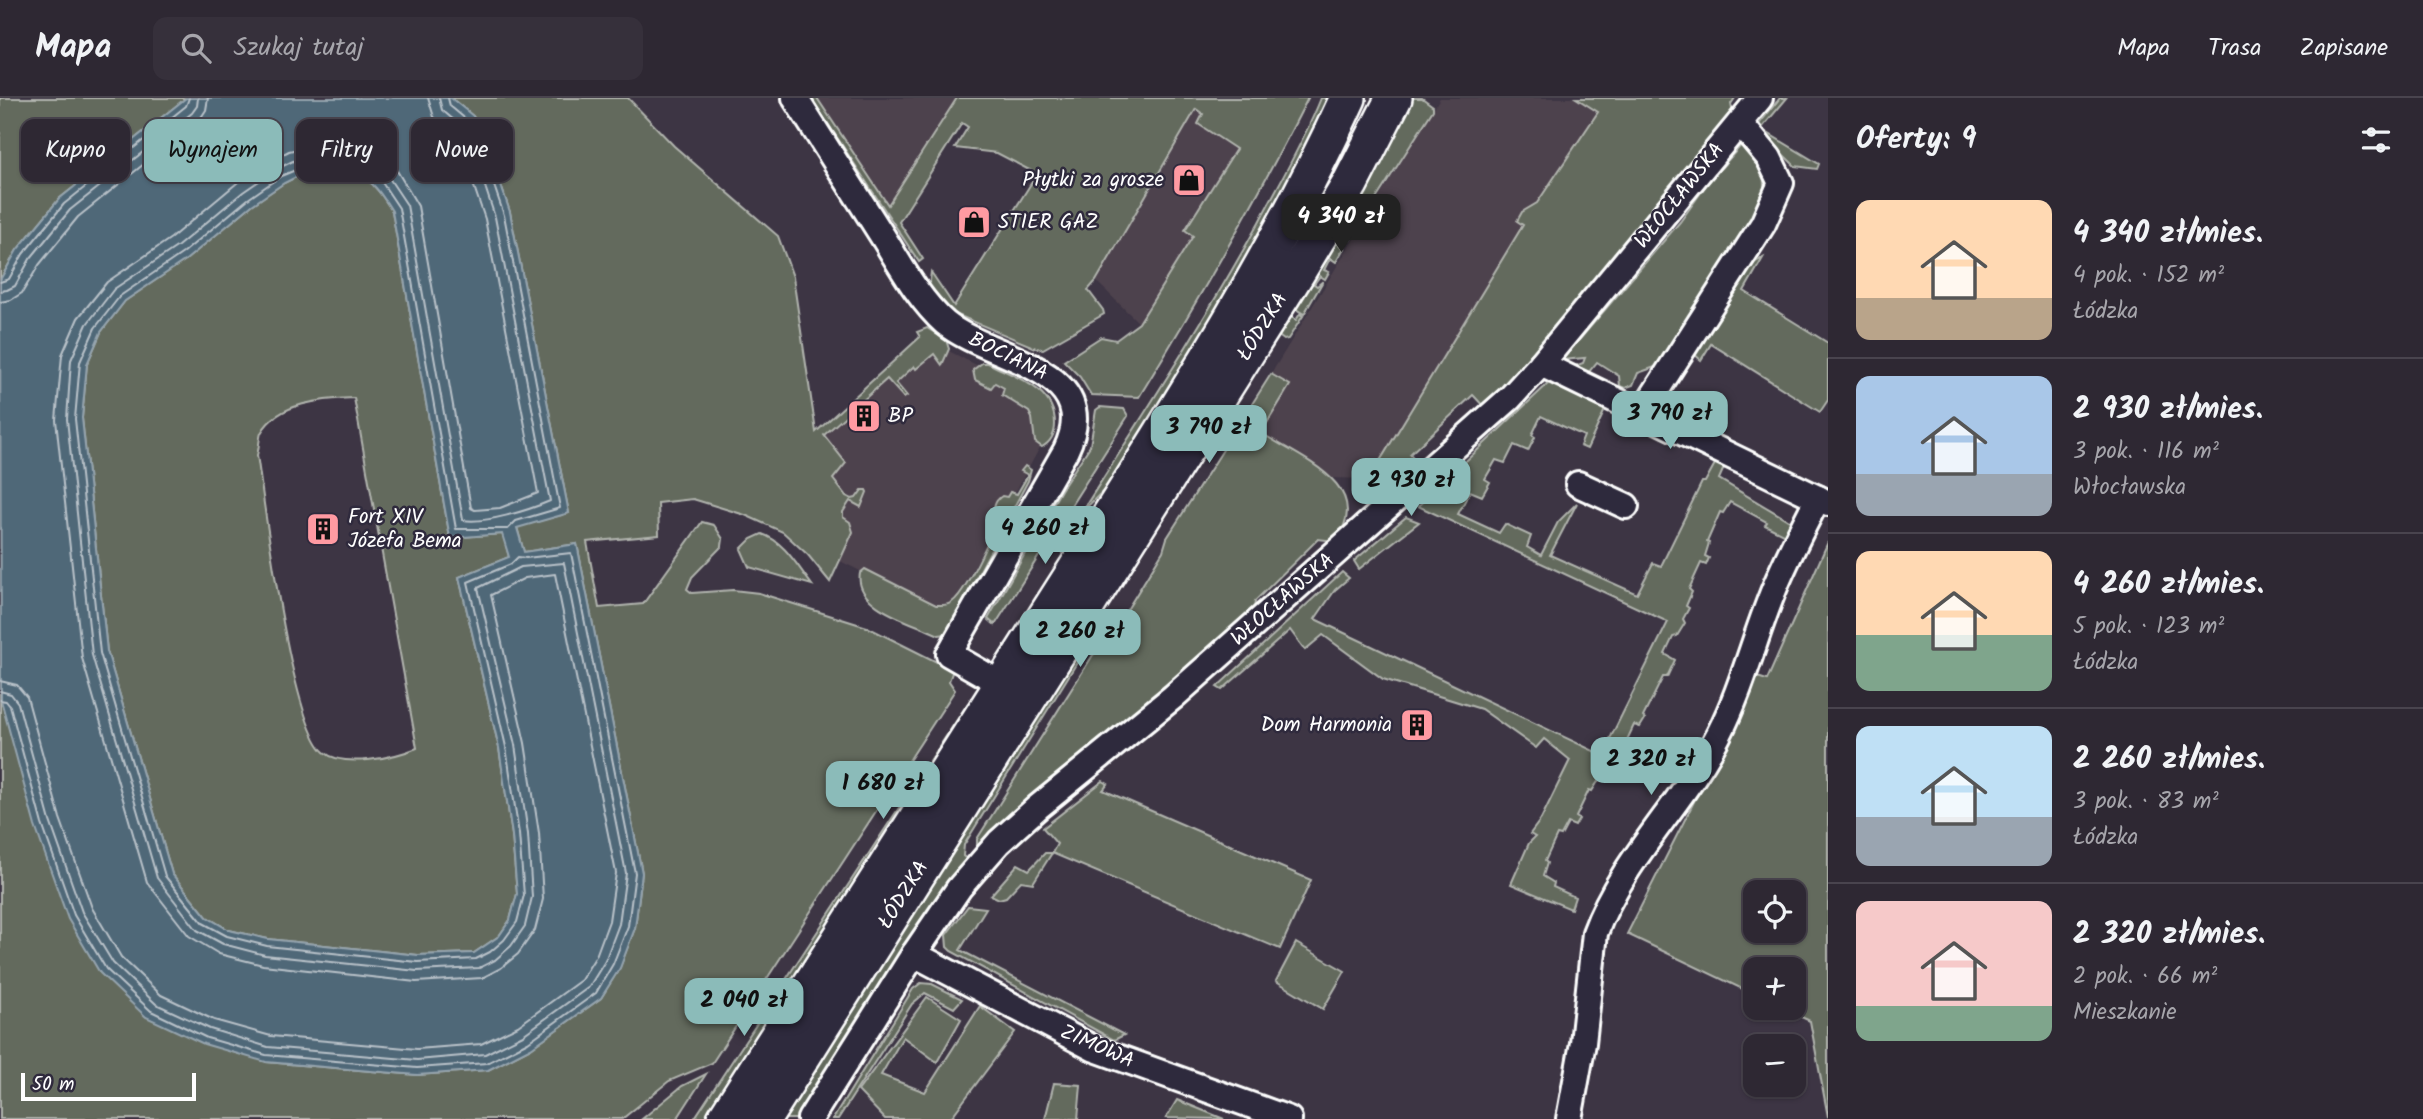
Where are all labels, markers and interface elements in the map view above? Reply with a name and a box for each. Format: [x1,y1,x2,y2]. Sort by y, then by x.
search box [153,17,643,80]
text: Mapa [35,22,111,75]
text: Szukaj tutaj [233,27,364,69]
icon: search [177,29,215,67]
text: Mapa [2117,29,2170,68]
text: Trasa [2208,29,2262,68]
text: Zapisane [2300,29,2388,68]
text: Oferty: 9 [1856,116,1976,164]
chip: Kupno [21,119,130,182]
chip: Wynajem [144,119,282,182]
chip: Filtry [296,119,397,182]
chip: Nowe [411,119,513,182]
icon: filters [2357,121,2395,159]
street label: WŁOCŁAWSKA [1627,135,1733,257]
shop icon: Płytki za grosze [1170,161,1208,199]
place label: Płytki za grosze [1022,164,1165,197]
pin: 4 340 zł [1269,194,1413,254]
text: 4 340 zł [1297,199,1385,235]
shop icon: STIER GAZ [955,203,993,241]
place label: STIER GAZ [998,206,1099,239]
text: 4 340 zł/mies. [2073,210,2263,258]
icon: home [1912,228,1996,312]
text: 4 pok. · 152 m² [2073,258,2224,294]
street label: ŁÓDZKA [1229,286,1297,368]
text: Łódzka [2073,294,2138,330]
street label: BOCIANA [963,324,1053,390]
text: 2 930 zł/mies. [2073,386,2263,434]
pin: 3 790 zł [1598,392,1742,451]
text: 3 790 zł [1628,396,1712,432]
building icon: BP [845,397,883,435]
place label: BP [888,400,913,433]
icon: home [1912,404,1996,488]
pin: 3 790 zł [1137,406,1281,465]
text: 3 790 zł [1167,410,1251,446]
text: 3 pok. · 116 m² [2073,434,2219,470]
pin: 2 930 zł [1339,458,1483,518]
text: 2 930 zł [1368,463,1455,499]
text: Włocławska [2073,470,2186,506]
place label: Fort XIV Józefa Bema [348,501,462,558]
pin: 4 260 zł [973,506,1117,566]
building icon: Fort XIV Józefa Bema [304,510,342,548]
text: 4 260 zł [1001,511,1089,547]
street label: WŁOCŁAWSKA [1224,545,1342,655]
text: 4 260 zł/mies. [2073,561,2264,609]
icon: home [1912,579,1996,663]
text: 5 pok. · 123 m² [2073,609,2224,645]
pin: 2 260 zł [1008,610,1152,669]
text: 2 260 zł [1036,614,1124,650]
text: Łódzka [2073,645,2138,681]
building icon: Dom Harmonia [1398,706,1436,744]
place label: Dom Harmonia [1261,709,1392,742]
text: 2 260 zł/mies. [2073,736,2265,784]
pin: 2 320 zł [1579,738,1723,797]
text: 2 320 zł [1607,742,1695,778]
icon: home [1912,754,1996,838]
pin: 1 680 zł [811,762,955,821]
text: 1 680 zł [842,766,924,802]
text: 3 pok. · 83 m² [2073,784,2219,820]
text: Łódzka [2073,820,2138,856]
street label: ŁÓDZKA [870,854,938,936]
map controls [1743,880,1806,1097]
button: locate [1743,880,1806,943]
text: 2 320 zł/mies. [2073,911,2265,959]
icon: home [1912,929,1996,1013]
button: + [1743,957,1806,1020]
text: 2 pok. · 66 m² [2073,959,2217,995]
pin: 2 040 zł [672,978,816,1038]
text: 2 040 zł [700,983,788,1019]
text: Mieszkanie [2073,995,2177,1031]
street label: ZIMOWA [1055,1016,1139,1078]
button: − [1743,1034,1806,1097]
scale bar [21,1070,196,1102]
text: 50 m [32,1070,74,1100]

